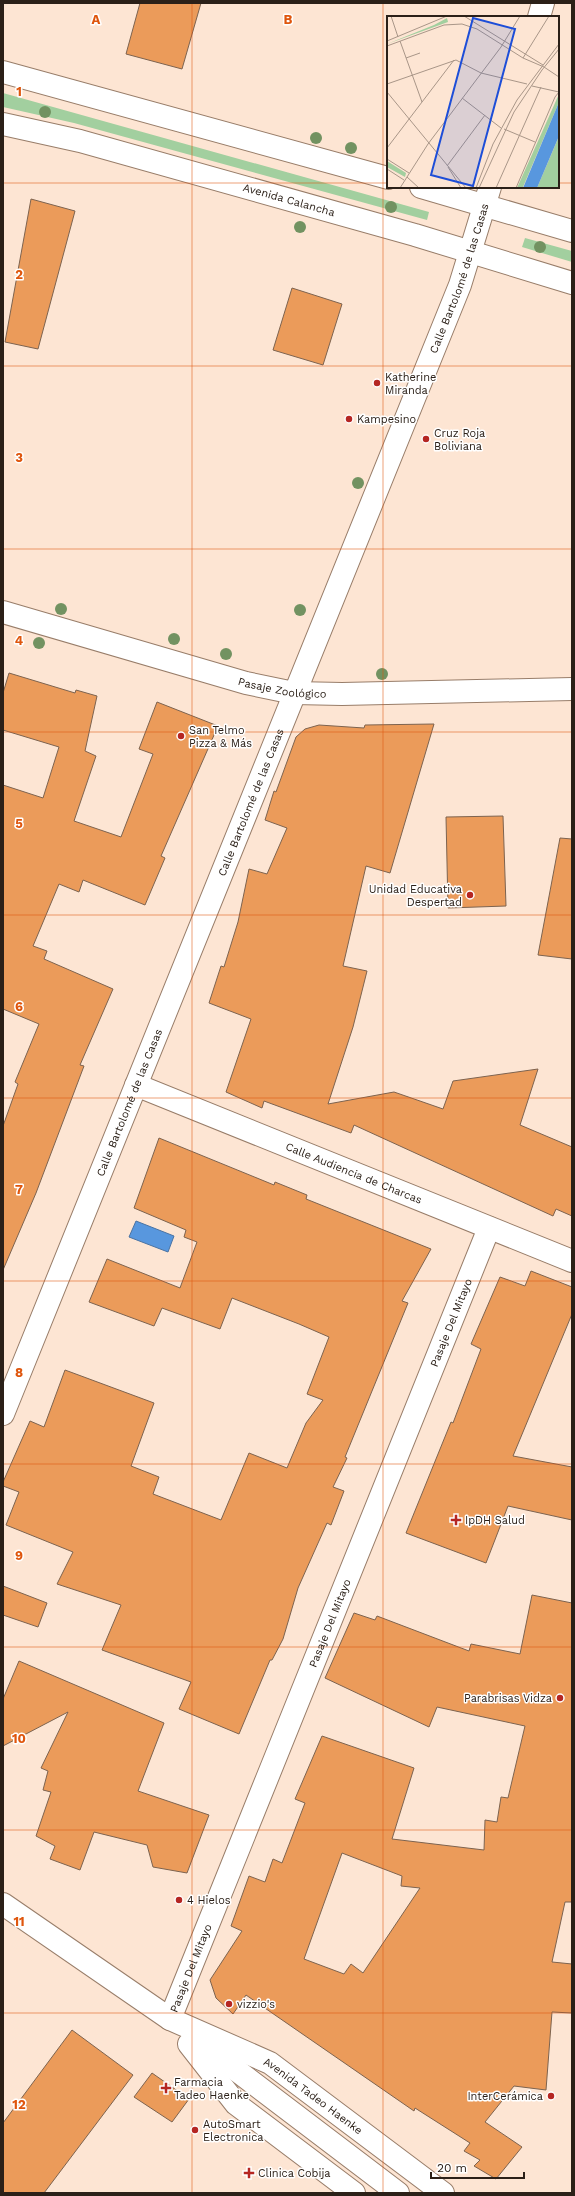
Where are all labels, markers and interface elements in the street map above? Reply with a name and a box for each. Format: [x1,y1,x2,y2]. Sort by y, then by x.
text: A [92,12,101,27]
text: B [284,12,293,27]
inset map [387,16,559,188]
text: 1 [16,84,22,99]
street label: Avenida Calancha [242,181,336,219]
street label: Calle Bartolomé de las Casas [427,202,492,355]
text: 2 [15,267,23,282]
place label: Katherine Miranda [385,371,436,397]
marker: Katherine Miranda [372,378,382,388]
place label: Kampesino [357,413,416,426]
marker: Kampesino [344,414,354,424]
place label: Cruz Roja Boliviana [434,427,485,453]
marker: Cruz Roja Boliviana [421,434,431,444]
text: 3 [15,450,23,465]
text: 4 [15,633,24,648]
street label: Pasaje Zoológico [236,675,327,701]
place label: San Telmo Pizza & Más [189,724,252,750]
street label: Calle Bartolomé de las Casas [215,727,287,878]
marker: San Telmo Pizza & Más [176,731,186,741]
text: 5 [15,816,23,831]
place label: Unidad Educativa Despertad [369,883,462,909]
marker: Unidad Educativa Despertad [465,890,475,900]
text: 6 [15,999,23,1014]
street label: Calle Bartolomé de las Casas [94,1027,165,1178]
street label: Calle Audiencia de Charcas [284,1140,424,1207]
text: 7 [15,1182,23,1197]
street label: Pasaje Del Mitayo [428,1277,475,1369]
text: 8 [15,1365,23,1380]
marker: IpDH Salud [450,1514,462,1526]
place label: IpDH Salud [465,1514,525,1527]
text: 9 [15,1548,23,1563]
street label: Pasaje Del Mitayo [307,1577,354,1669]
place label: Parabrisas Vidza [464,1692,552,1705]
marker: Parabrisas Vidza [555,1693,565,1703]
text: 10 [12,1731,26,1746]
place label: 4 Hielos [187,1894,231,1907]
marker: 4 Hielos [174,1895,184,1905]
text: 11 [13,1914,25,1929]
street label: Pasaje Del Mitayo [167,1922,215,2014]
place label: vizzio's [237,1998,275,2011]
marker: vizzio's [224,1999,234,2009]
street label: Avenida Tadeo Haenke [262,2055,365,2137]
place label: Farmacia Tadeo Haenke [174,2076,249,2102]
marker: Farmacia Tadeo Haenke [161,2083,171,2093]
place label: InterCerámica [467,2090,543,2103]
marker: InterCerámica [546,2091,556,2101]
text: 12 [12,2097,26,2112]
place label: AutoSmart Electronica [203,2118,264,2144]
marker: AutoSmart Electronica [190,2125,200,2135]
scale bar [431,2154,524,2180]
text: 20 m [437,2161,467,2175]
marker: Clinica Cobija [243,2167,255,2179]
place label: Clinica Cobija [258,2167,331,2180]

